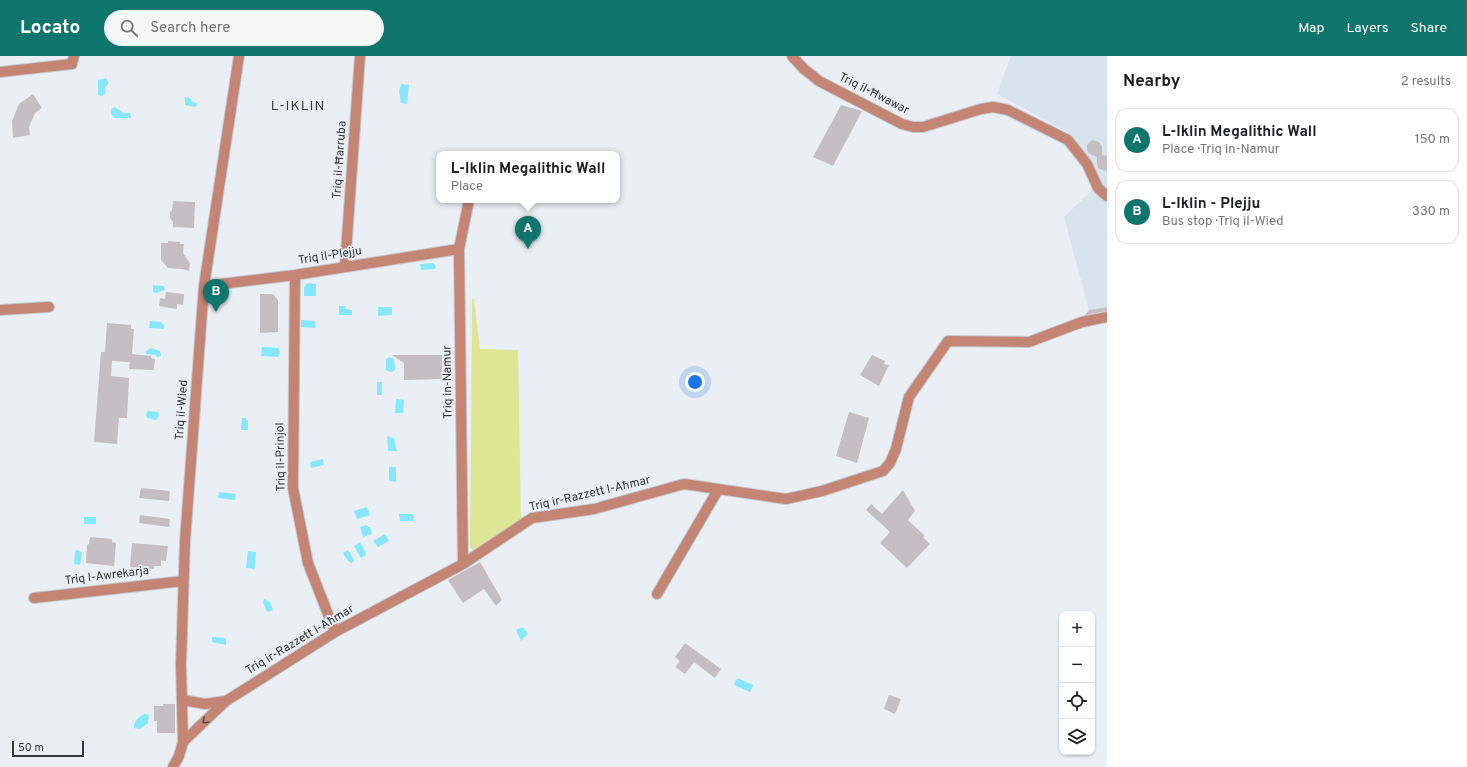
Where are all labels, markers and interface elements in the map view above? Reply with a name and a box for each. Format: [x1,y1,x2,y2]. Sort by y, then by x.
search box [104,10,384,46]
text: Locato [20,16,80,40]
icon: search [118,17,140,39]
text: Search here [150,19,230,38]
text: Map [1298,20,1324,37]
text: Layers [1346,20,1388,37]
text: Share [1410,20,1447,37]
street label: Triq il-Ħwawar [836,69,912,119]
text: Nearby [1123,71,1180,93]
text: 2 results [1401,74,1451,90]
district label: L-IKLIN [271,98,325,115]
street label: Triq il-Ħarruba [329,120,351,200]
text: L-Iklin Megalithic Wall [1162,123,1317,142]
text: A [1132,132,1142,148]
text: 150 m [1415,132,1450,148]
text: Place · Triq in-Namur [1162,142,1280,158]
popup [436,151,620,203]
text: L-Iklin Megalithic Wall [451,160,605,179]
text: Place [451,179,483,195]
text: L-Iklin - Plejju [1162,195,1260,214]
text: B [1133,204,1141,220]
text: 330 m [1412,204,1450,220]
text: Bus stop · Triq il-Wied [1162,214,1283,230]
pin: A [515,216,541,249]
street label: Triq il-Plejju [297,243,363,269]
pin: B [203,279,229,312]
street label: Triq in-Namur [439,345,457,419]
your location [685,372,705,392]
street label: Triq il-Wied [172,379,192,441]
street label: Triq il-Prinjol [272,422,290,492]
street label: Triq ir-Razzett l-Aħmar [528,472,652,516]
street label: Triq l-Awrekarja [64,563,150,589]
street label: Triq ir-Razzett l-Aħmar [243,601,357,679]
map controls [1059,611,1095,755]
button: + [1059,611,1095,647]
button: − [1059,647,1095,683]
button: locate [1059,683,1095,719]
one-way arrow [202,717,210,724]
button: layers [1059,719,1095,755]
scale bar [12,739,84,758]
text: 50 m [18,741,44,755]

